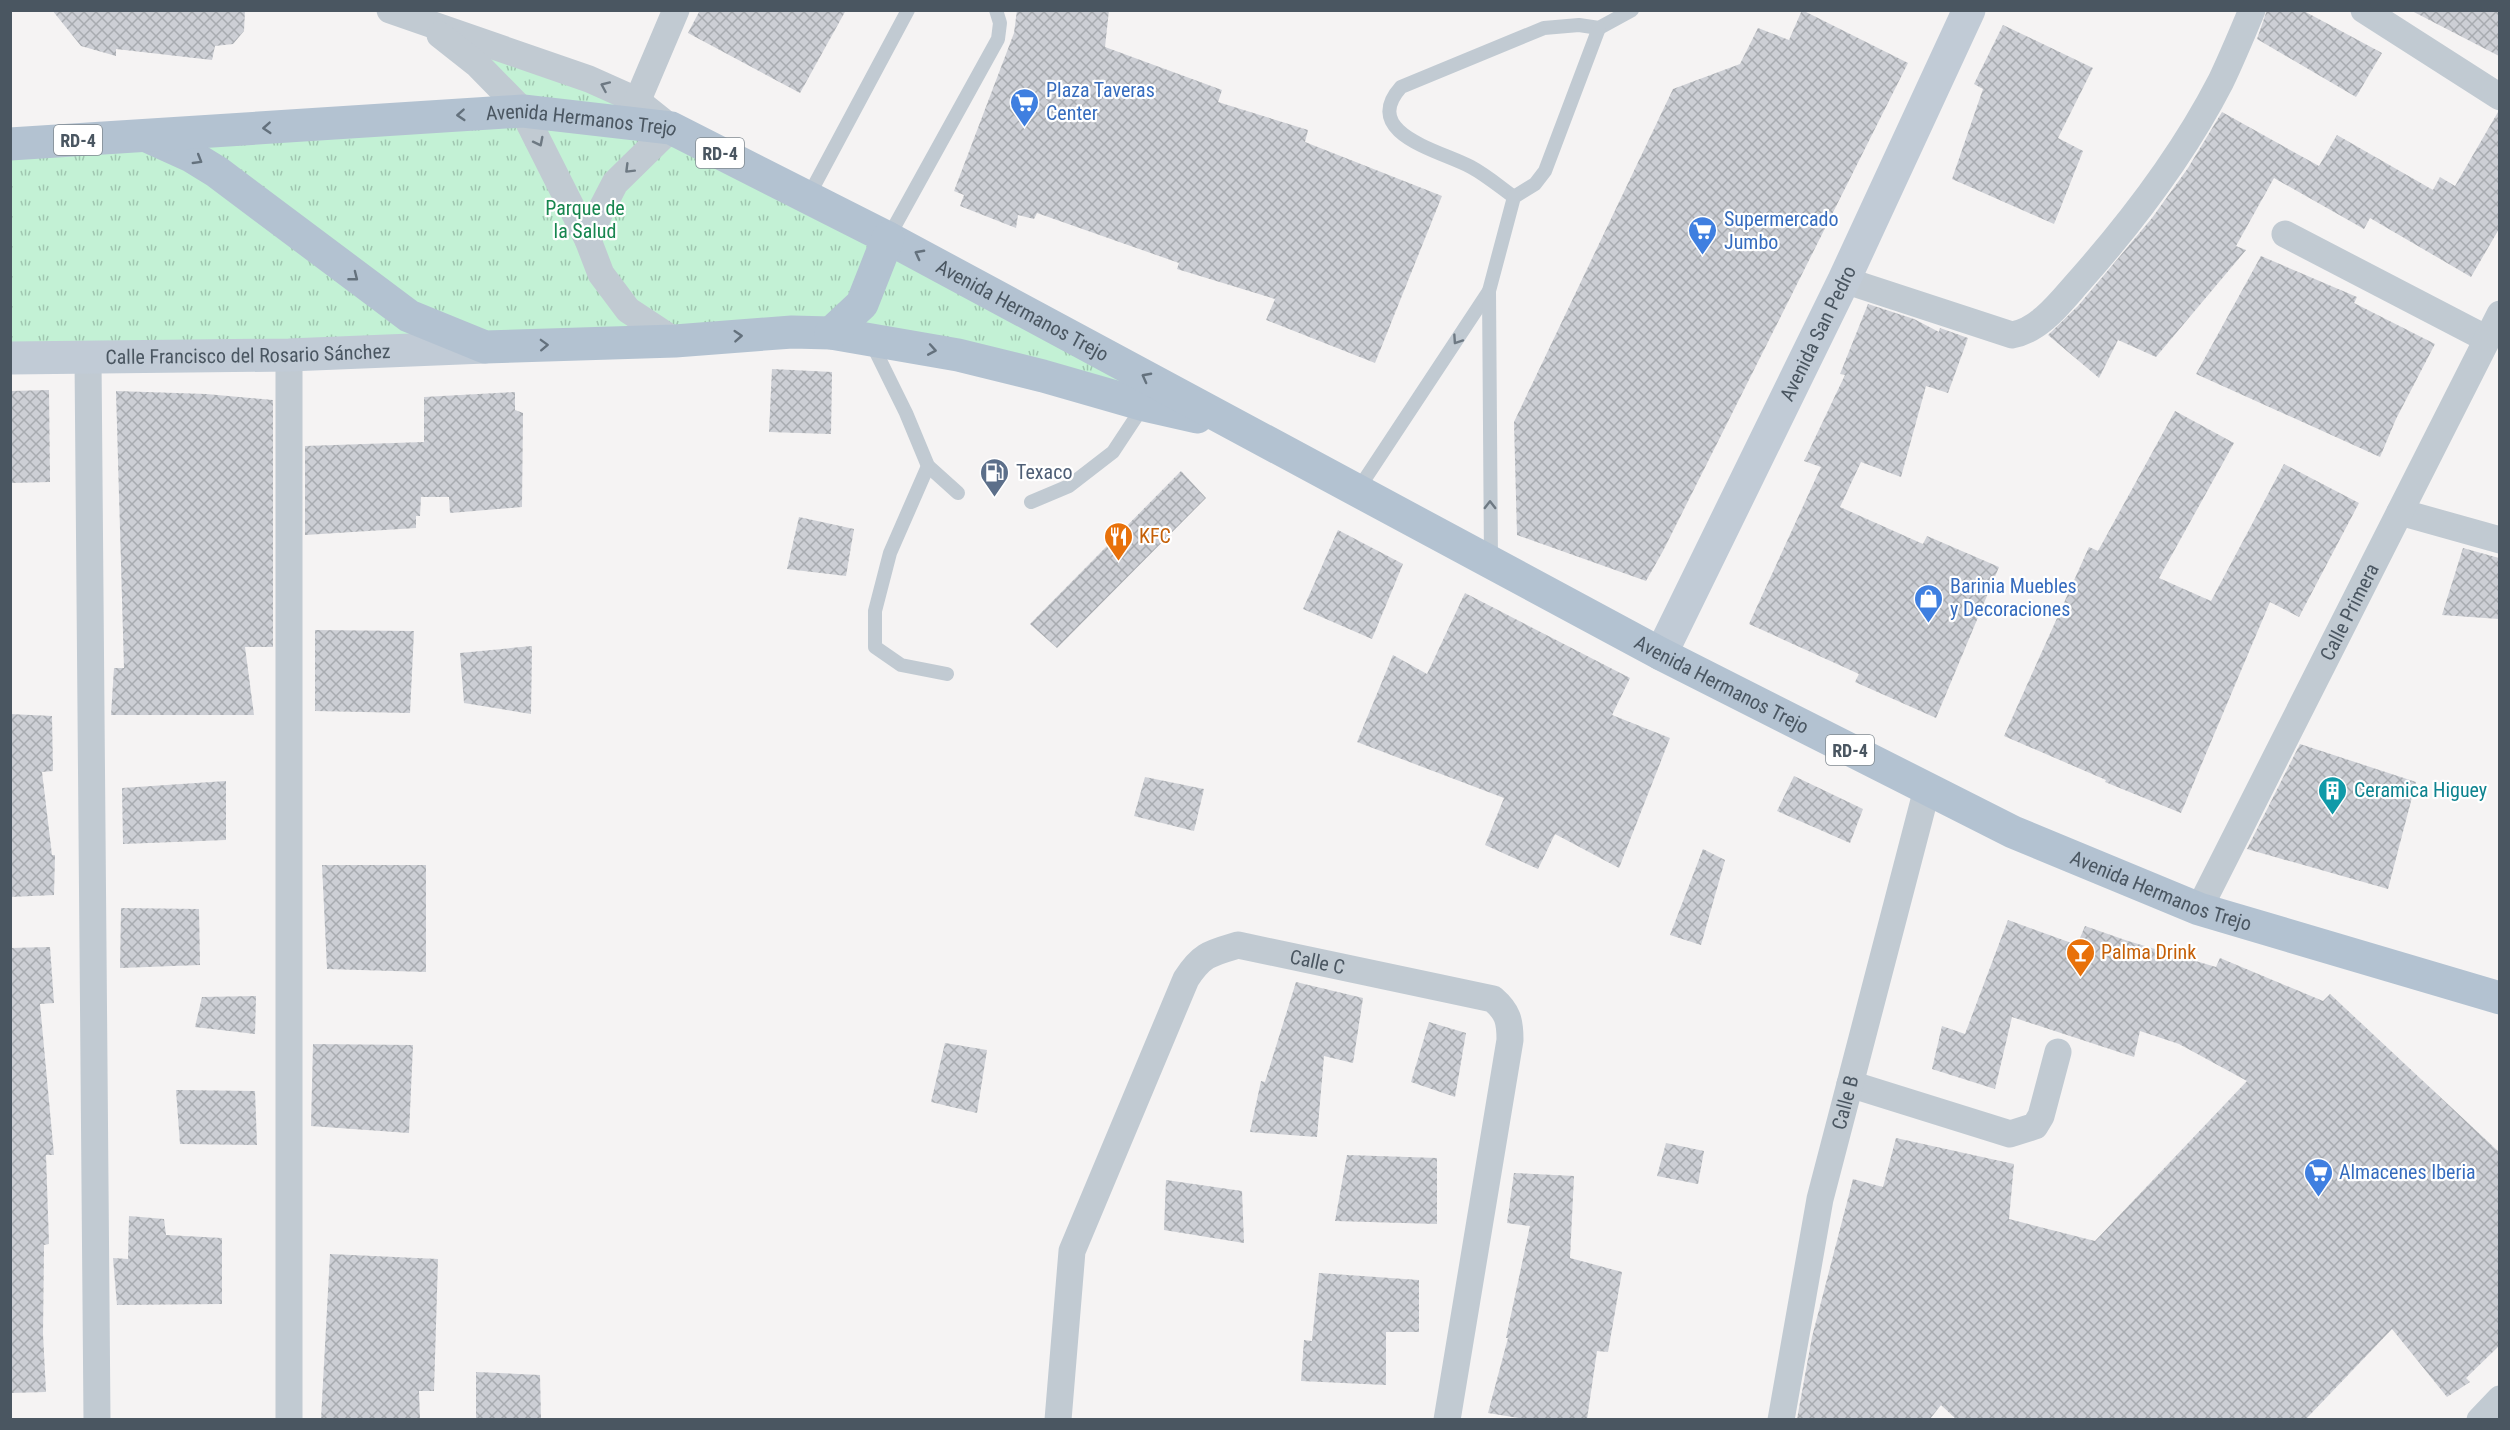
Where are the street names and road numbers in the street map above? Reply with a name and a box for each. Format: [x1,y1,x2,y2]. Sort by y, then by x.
street label: Avenida Hermanos Trejo [485,99,682,141]
road number: RD-4 [54,125,102,155]
road number: RD-4 [696,138,744,168]
street label: Avenida Hermanos Trejo [932,254,1113,366]
street label: Avenida San Pedro [1775,262,1861,405]
street label: Calle Francisco del Rosario Sánchez [105,339,391,369]
street label: Calle Primera [2315,559,2384,664]
street label: Avenida Hermanos Trejo [1630,630,1813,739]
road number: RD-4 [1826,735,1874,765]
street label: Avenida Hermanos Trejo [2067,845,2254,936]
street label: Calle C [1288,944,1347,979]
street label: Calle B [1827,1073,1864,1132]

